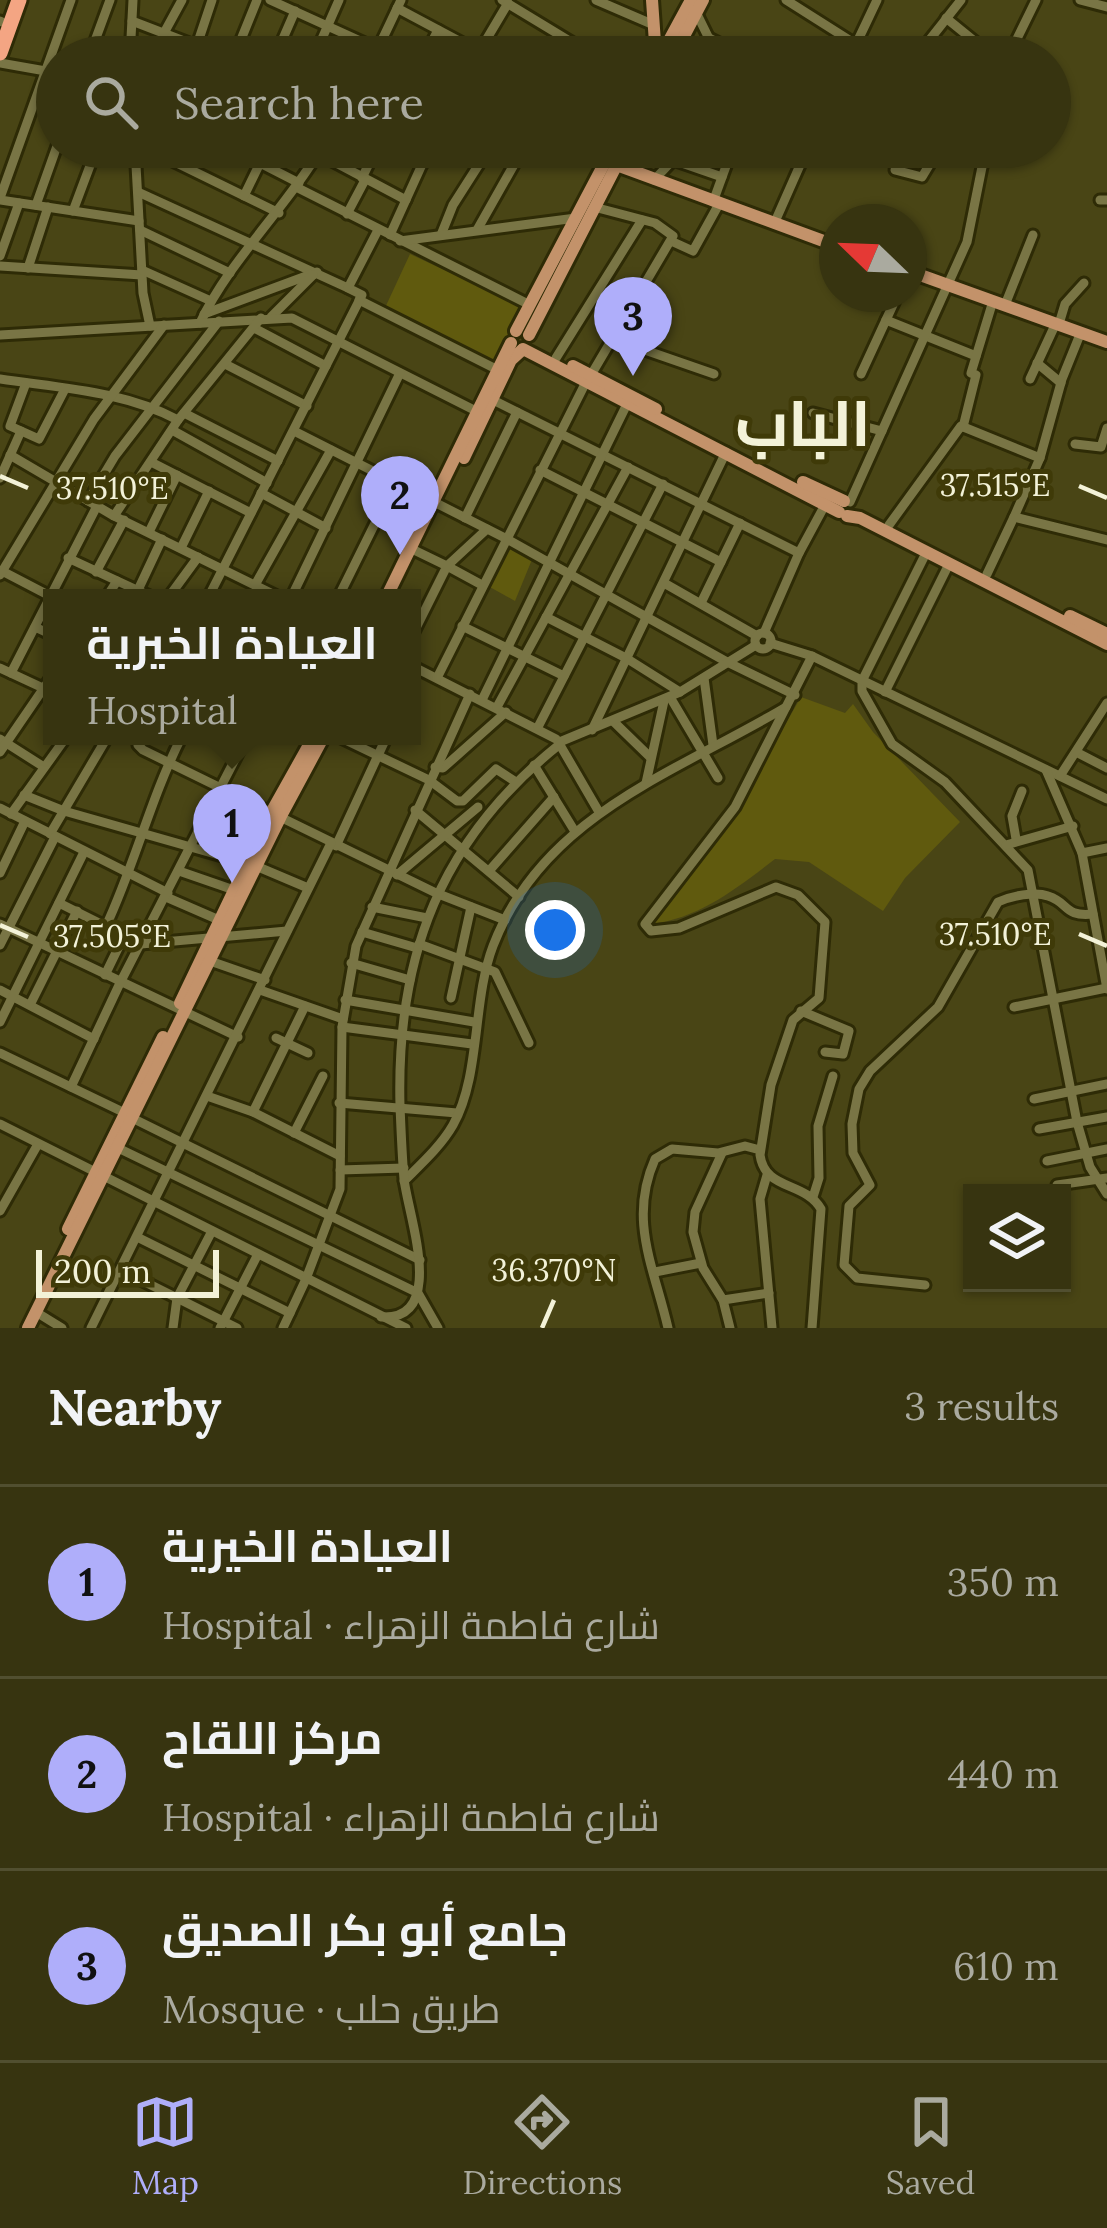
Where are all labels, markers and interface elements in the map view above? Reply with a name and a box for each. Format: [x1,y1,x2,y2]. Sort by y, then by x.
search box [36,36,1071,168]
icon: search [78,69,144,135]
text: Search here [174,74,424,131]
north arrow [819,204,927,312]
pin: 3 [594,277,672,376]
district label: الباب [735,383,871,463]
pin: 2 [361,456,439,555]
text: 37.515°E [940,466,1050,504]
text: 37.510°E [56,469,168,507]
popup [43,589,421,745]
text: العيادة الخيرية [87,614,377,671]
text: Hospital [87,685,238,735]
pin: 1 [193,784,271,883]
your location [525,900,585,960]
text: 37.510°E [939,915,1051,953]
text: 37.505°E [53,917,171,955]
map controls [963,1184,1071,1292]
button: layers [963,1184,1071,1292]
scale bar [36,1244,219,1297]
text: 200 m [54,1250,151,1292]
text: 36.370°N [492,1251,616,1289]
text: Nearby [48,1374,221,1439]
text: 3 results [904,1381,1059,1431]
text: العيادة الخيرية [162,1517,453,1574]
text: 1 [79,1557,95,1607]
text: 350 m [947,1557,1059,1607]
text: Hospital · شارع فاطمة الزهراء [162,1600,660,1650]
text: مركز اللقاح [162,1709,383,1766]
text: 2 [77,1749,97,1799]
text: 440 m [947,1749,1059,1799]
text: Hospital · شارع فاطمة الزهراء [162,1792,660,1842]
text: جامع أبو بكر الصديق [162,1901,568,1958]
text: 3 [76,1941,98,1991]
text: 610 m [953,1941,1059,1991]
text: Mosque · طريق حلب [162,1984,500,2034]
tab: Map [132,2089,199,2203]
tab: Directions [463,2089,622,2203]
tab: Saved [886,2089,975,2203]

